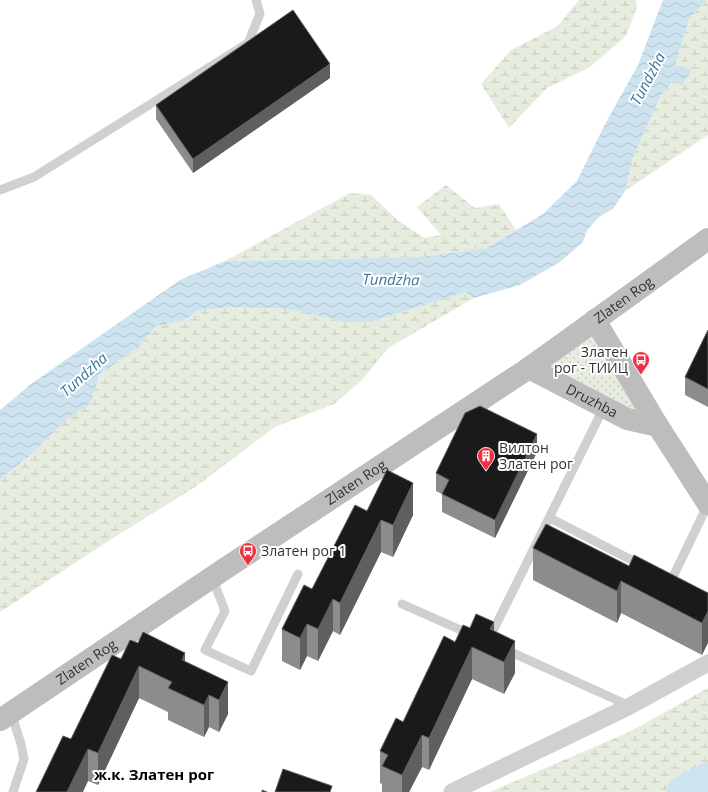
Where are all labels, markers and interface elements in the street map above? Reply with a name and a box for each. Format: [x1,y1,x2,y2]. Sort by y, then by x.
water label: Tundzha [625,48,670,108]
water label: Tundzha [362,269,420,290]
street label: Zlaten Rog [590,271,657,327]
place label: Златен рог - ТИИЦ [554,342,629,377]
water label: Tundzha [55,347,112,401]
bus stop icon: Златен рог - ТИИЦ [631,350,651,375]
street label: Druzhba [563,379,621,422]
place label: Вилтон Златен рог [499,438,573,473]
building icon: Вилтон Златен рог [476,446,496,471]
street label: Zlaten Rog [322,455,390,509]
bus stop icon: Златен рог 1 [238,541,258,566]
place label: Златен рог 1 [261,541,347,560]
street label: Zlaten Rog [52,634,120,689]
district label: ж.к. Златен рог [94,764,214,784]

